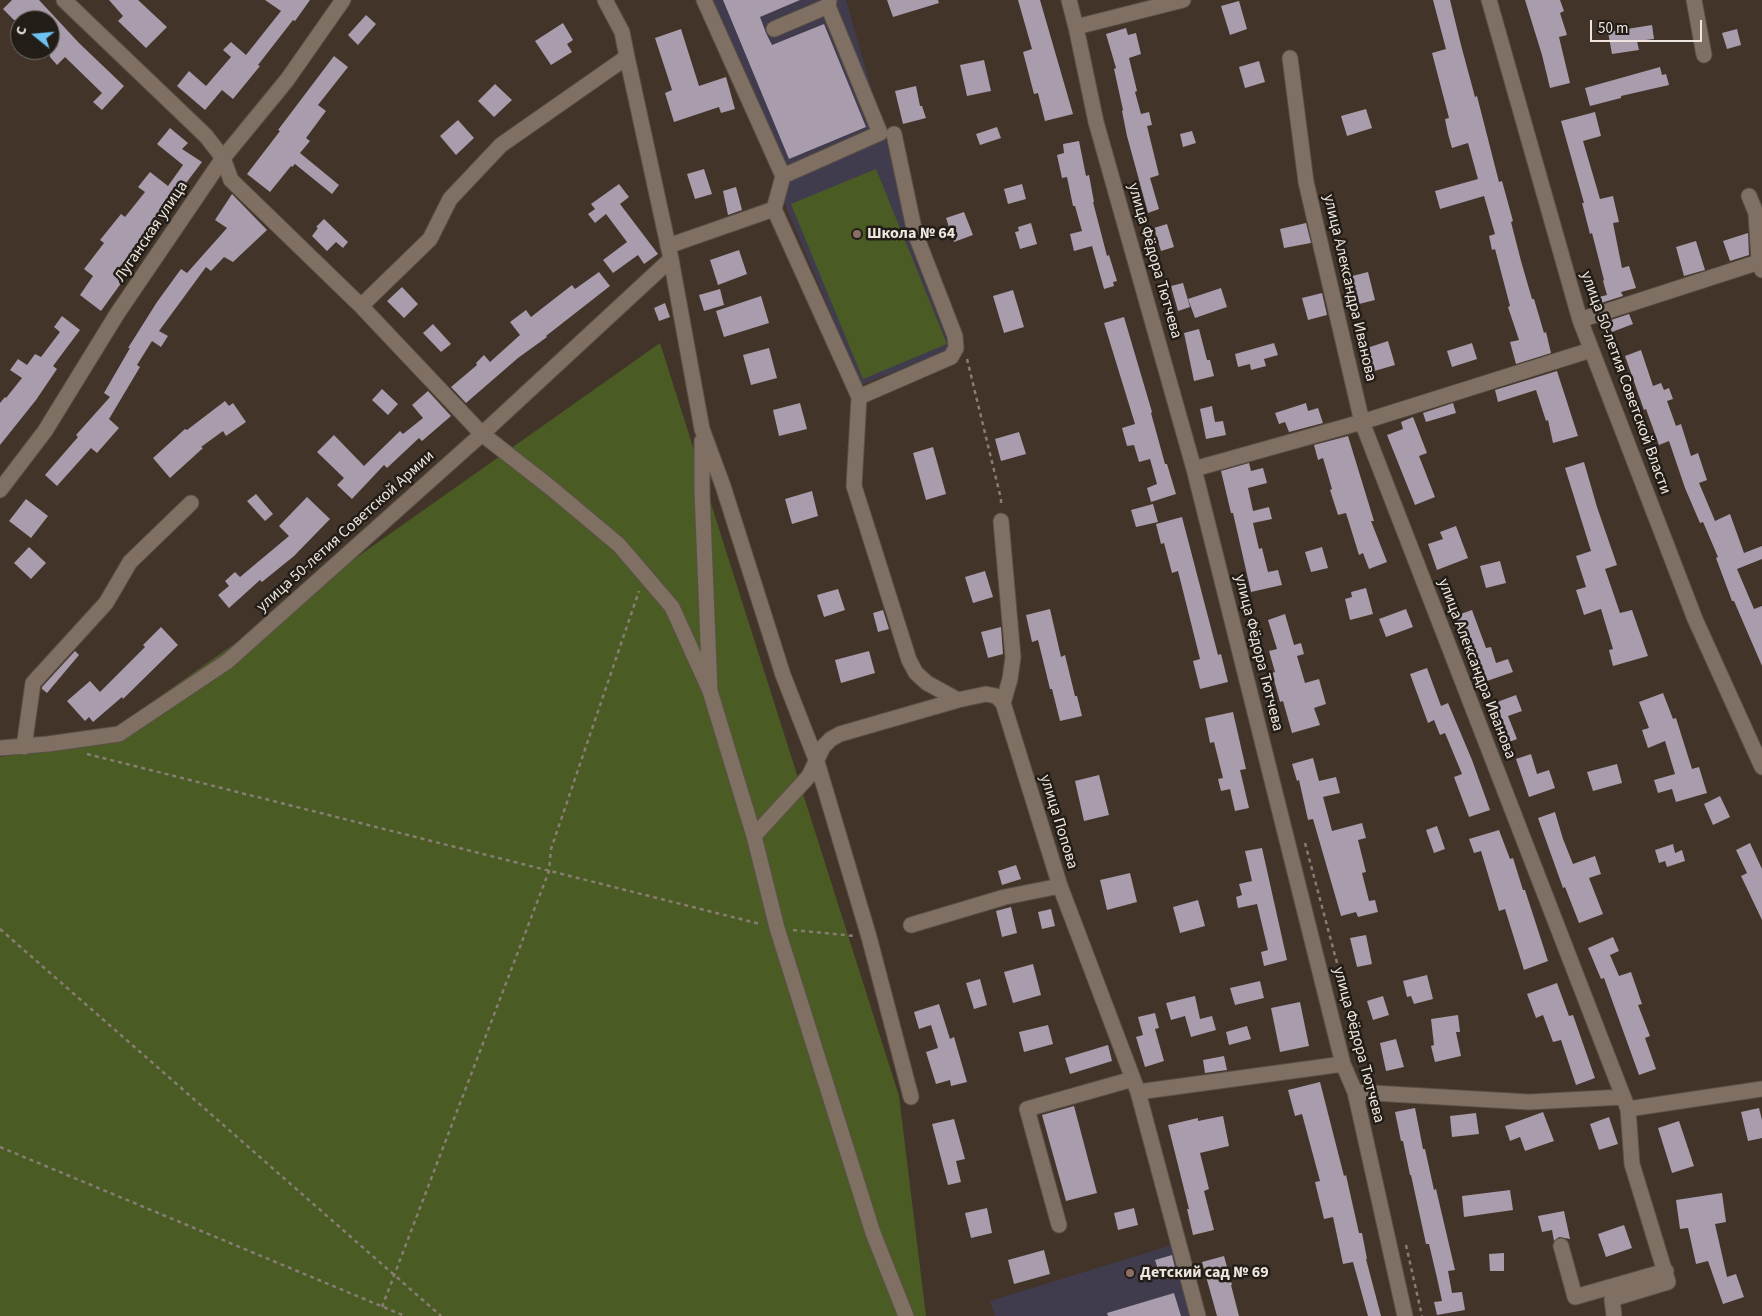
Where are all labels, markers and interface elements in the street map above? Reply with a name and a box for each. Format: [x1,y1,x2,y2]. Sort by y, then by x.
north arrow [10,10,60,60]
scale bar [1592,10,1704,42]
text: 50 m [1598,18,1628,39]
text: С [11,24,32,38]
street label: Луганская улица [111,178,193,286]
street label: улица Фёдора Тютчева [1123,181,1185,341]
street label: улица Александра Иванова [1318,192,1380,384]
place label: Школа № 64 [867,224,955,244]
marker: Школа № 64 [851,228,863,240]
street label: улица 50-летия Советской Власти [1576,269,1674,497]
street label: улица 50-летия Советской Армии [253,447,439,617]
street label: улица Фёдора Тютчева [1229,573,1287,733]
street label: улица Александра Иванова [1433,576,1519,762]
street label: улица Попова [1035,772,1081,872]
street label: улица Фёдора Тютчева [1328,965,1388,1125]
place label: Детский сад № 69 [1140,1263,1269,1283]
marker: Детский сад № 69 [1124,1267,1136,1279]

